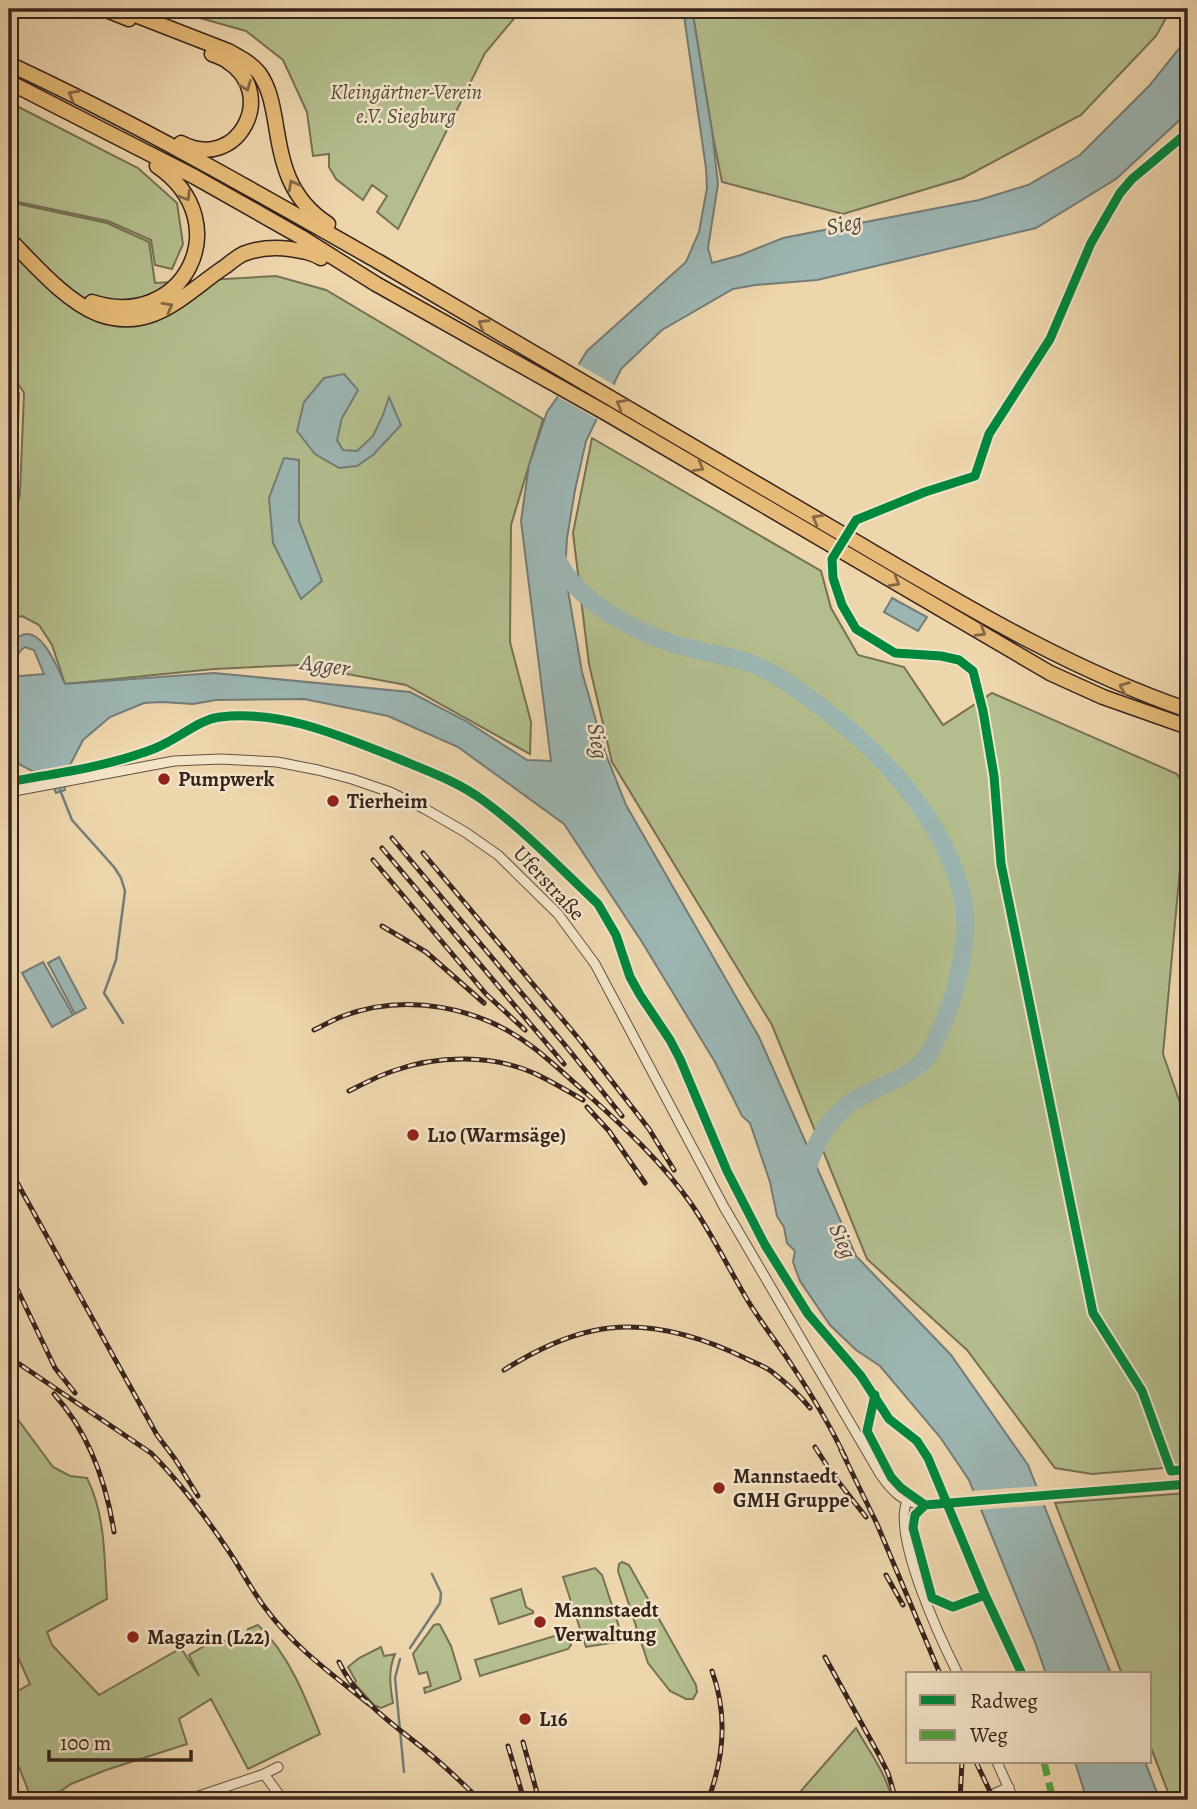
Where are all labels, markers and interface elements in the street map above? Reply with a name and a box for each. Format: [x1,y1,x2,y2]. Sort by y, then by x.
park label: Kleingärtner-Verein e.V. Siegburg [330,78,482,130]
one-way arrow [238,79,252,92]
one-way arrow [68,89,80,103]
one-way arrow [287,180,301,193]
one-way arrow [177,188,190,201]
water label: Sieg [823,205,865,243]
one-way arrow [161,302,174,315]
one-way arrow [478,319,491,332]
one-way arrow [615,400,628,413]
one-way arrow [691,459,704,472]
one-way arrow [812,514,824,527]
one-way arrow [888,574,901,587]
one-way arrow [973,624,986,637]
water label: Agger [297,646,353,684]
one-way arrow [1119,681,1131,695]
water label: Sieg [580,721,616,761]
place label: Pumpwerk [178,765,274,793]
marker: Pumpwerk [156,771,172,787]
place label: Tierheim [347,787,428,815]
marker: Tierheim [325,793,341,809]
street label: Uferstraße [507,839,591,927]
place label: L10 (Warmsäge) [427,1121,566,1149]
marker: L10 (Warmsäge) [405,1127,421,1143]
water label: Sieg [822,1218,864,1264]
place label: Mannstaedt GMH Gruppe [733,1462,850,1514]
marker: Mannstaedt GMH Gruppe [711,1480,727,1496]
place label: Mannstaedt Verwaltung [553,1596,659,1648]
marker: Mannstaedt Verwaltung [532,1614,548,1630]
place label: Magazin (L22) [147,1623,270,1651]
marker: Magazin (L22) [125,1629,141,1645]
legend [906,1672,1152,1764]
text: Radweg [970,1687,1038,1715]
place label: L16 [539,1705,568,1733]
marker: L16 [517,1711,533,1727]
scale bar [49,1718,191,1762]
text: Weg [969,1721,1008,1749]
text: 100 m [60,1729,111,1757]

